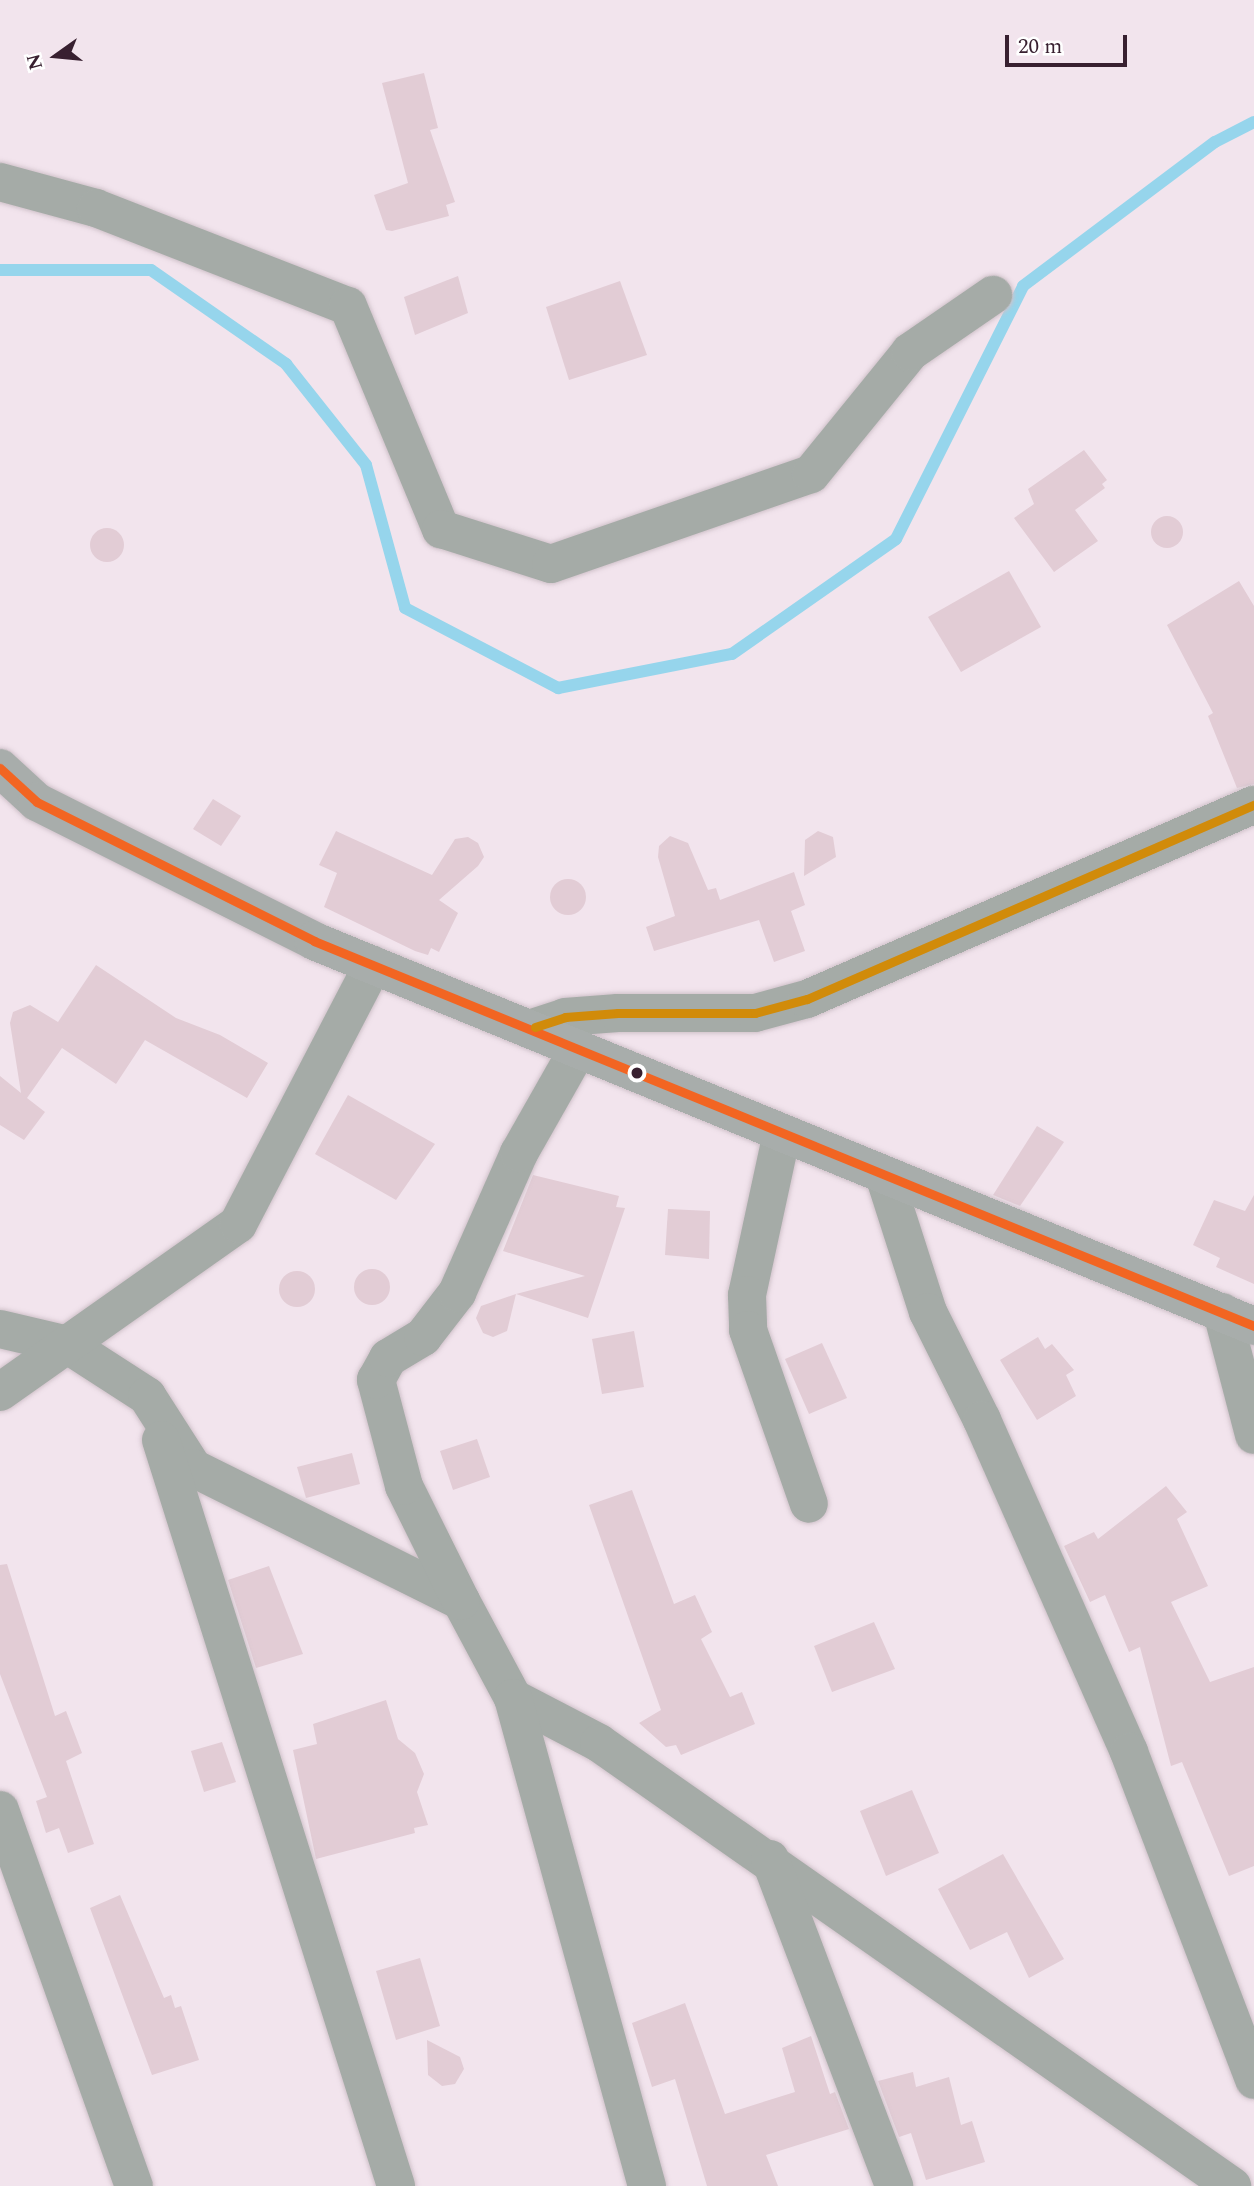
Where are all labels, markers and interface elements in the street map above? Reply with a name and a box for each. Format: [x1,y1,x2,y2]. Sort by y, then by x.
north arrow [21,21,91,91]
scale bar [1009,21,1132,65]
text: 20 m [1018,31,1062,63]
text: N [19,50,51,73]
unlabelled marker [630,1066,644,1080]

